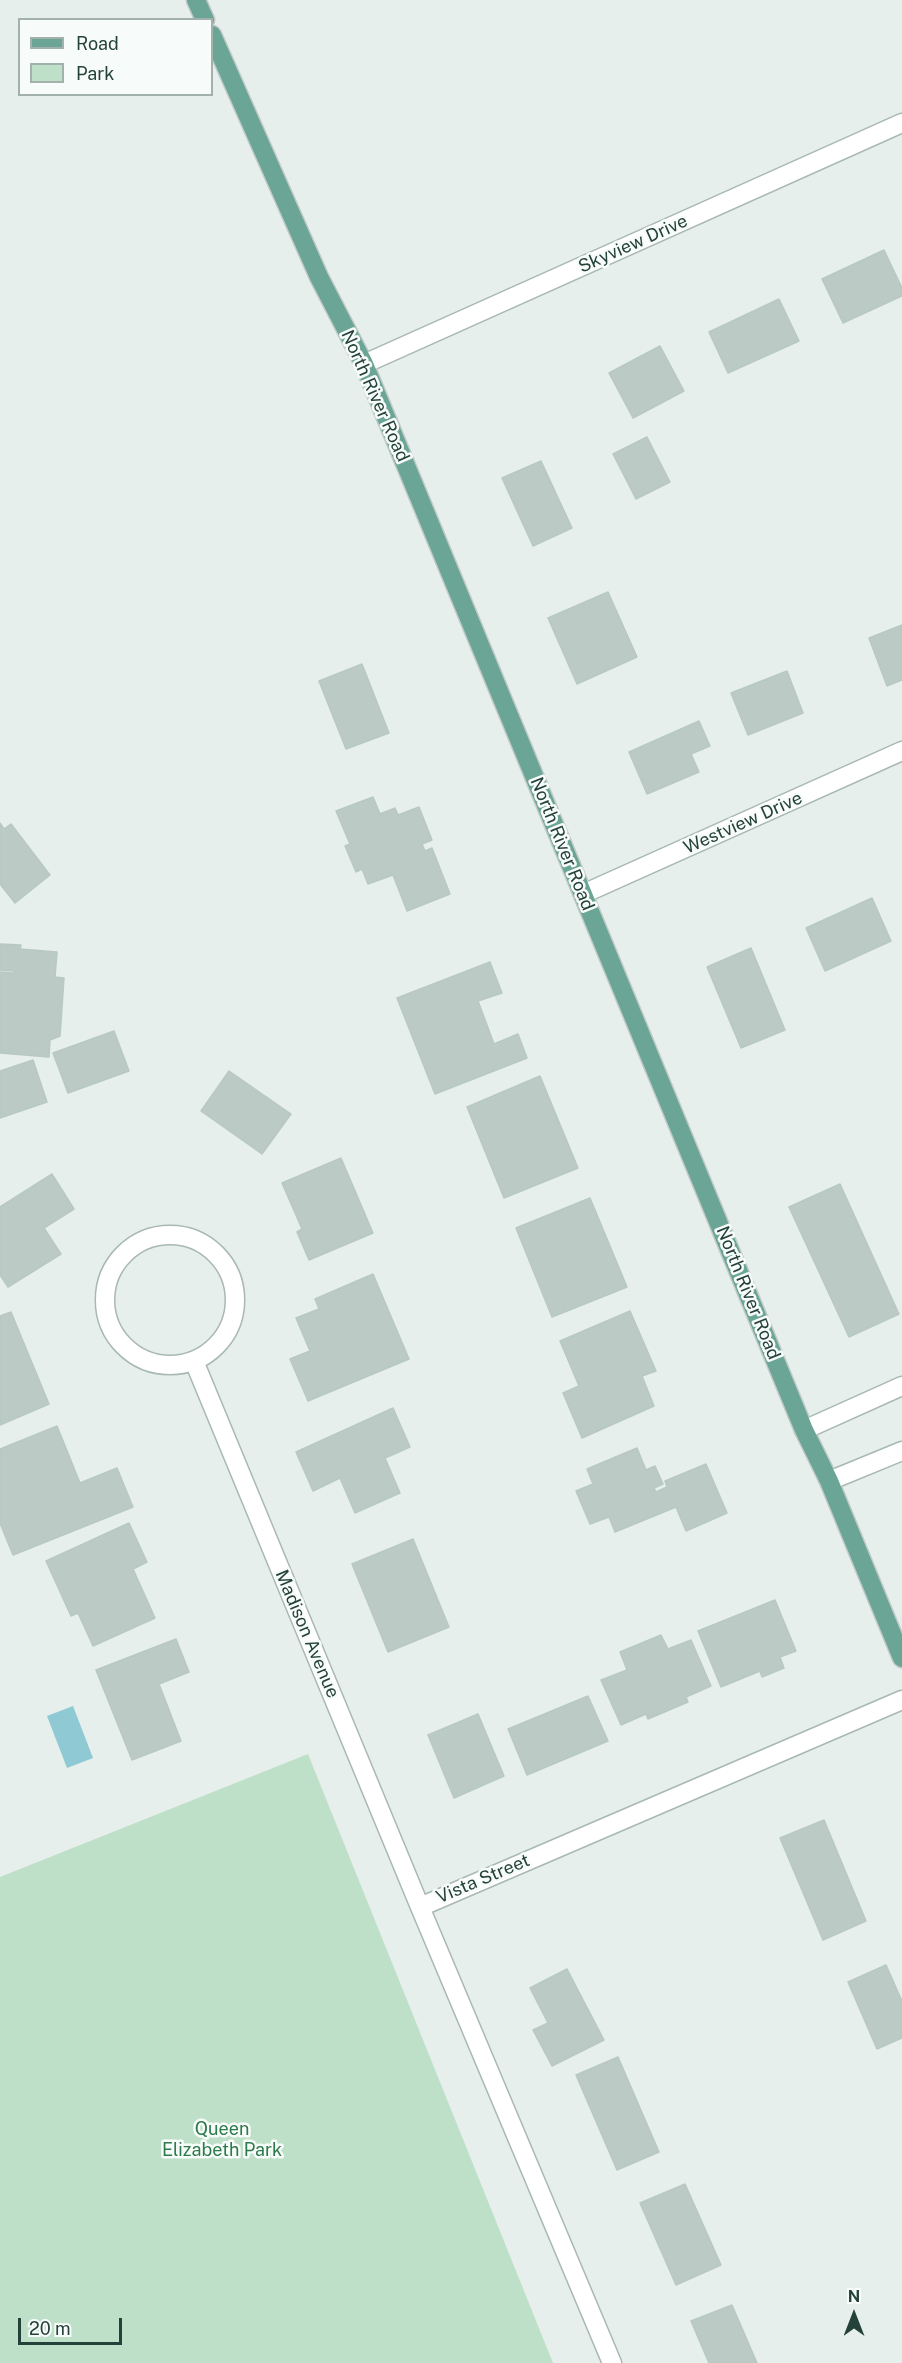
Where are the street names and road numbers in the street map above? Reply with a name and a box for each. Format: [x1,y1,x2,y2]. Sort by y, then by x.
street label: Skyview Drive [575,210,691,278]
street label: North River Road [336,327,414,465]
street label: North River Road [525,774,599,914]
street label: Westview Drive [680,787,806,859]
street label: North River Road [711,1223,785,1363]
street label: Madison Avenue [270,1567,344,1701]
street label: Vista Street [433,1850,533,1908]

